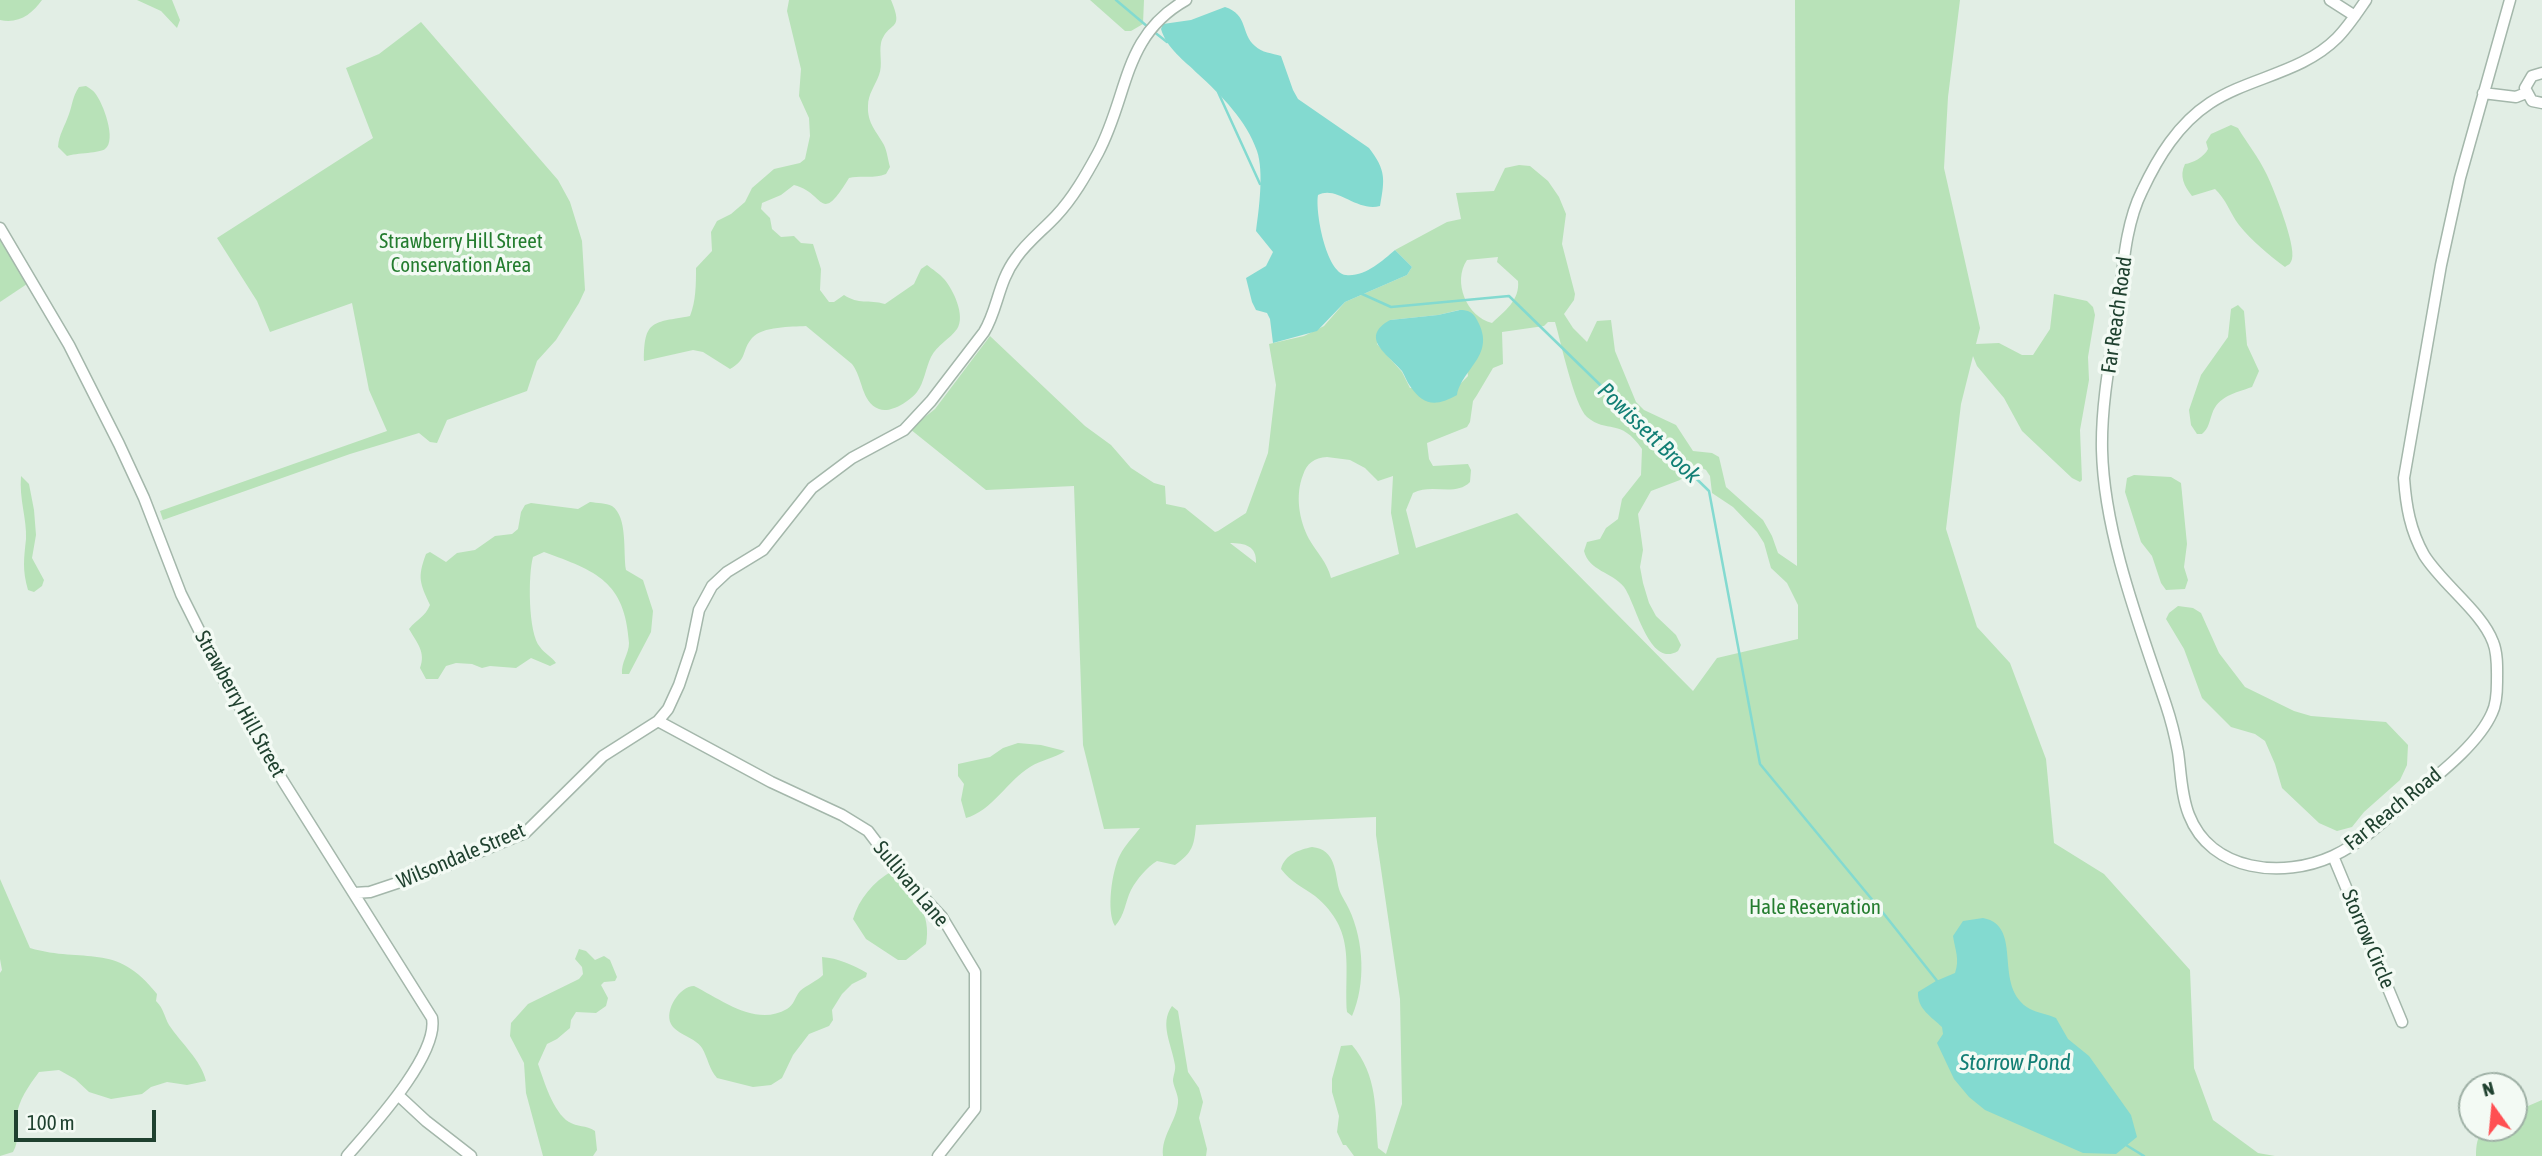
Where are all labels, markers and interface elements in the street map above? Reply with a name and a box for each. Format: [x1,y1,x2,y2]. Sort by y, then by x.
park label: Strawberry Hill Street Conservation Area [379,228,543,278]
street label: Far Reach Road [2096,255,2138,375]
water label: Powissett Brook [1592,377,1706,489]
street label: Strawberry Hill Street [189,626,291,782]
street label: Far Reach Road [2339,762,2447,856]
street label: Wilsondale Street [393,818,529,894]
street label: Sullivan Lane [868,836,954,932]
street label: Storrow Circle [2336,886,2400,992]
park label: Hale Reservation [1749,894,1881,920]
water label: Storrow Pond [1959,1049,2071,1077]
north arrow [2458,1072,2528,1142]
text: N [2480,1077,2496,1101]
scale bar [18,1096,159,1140]
text: 100 m [27,1110,75,1134]

